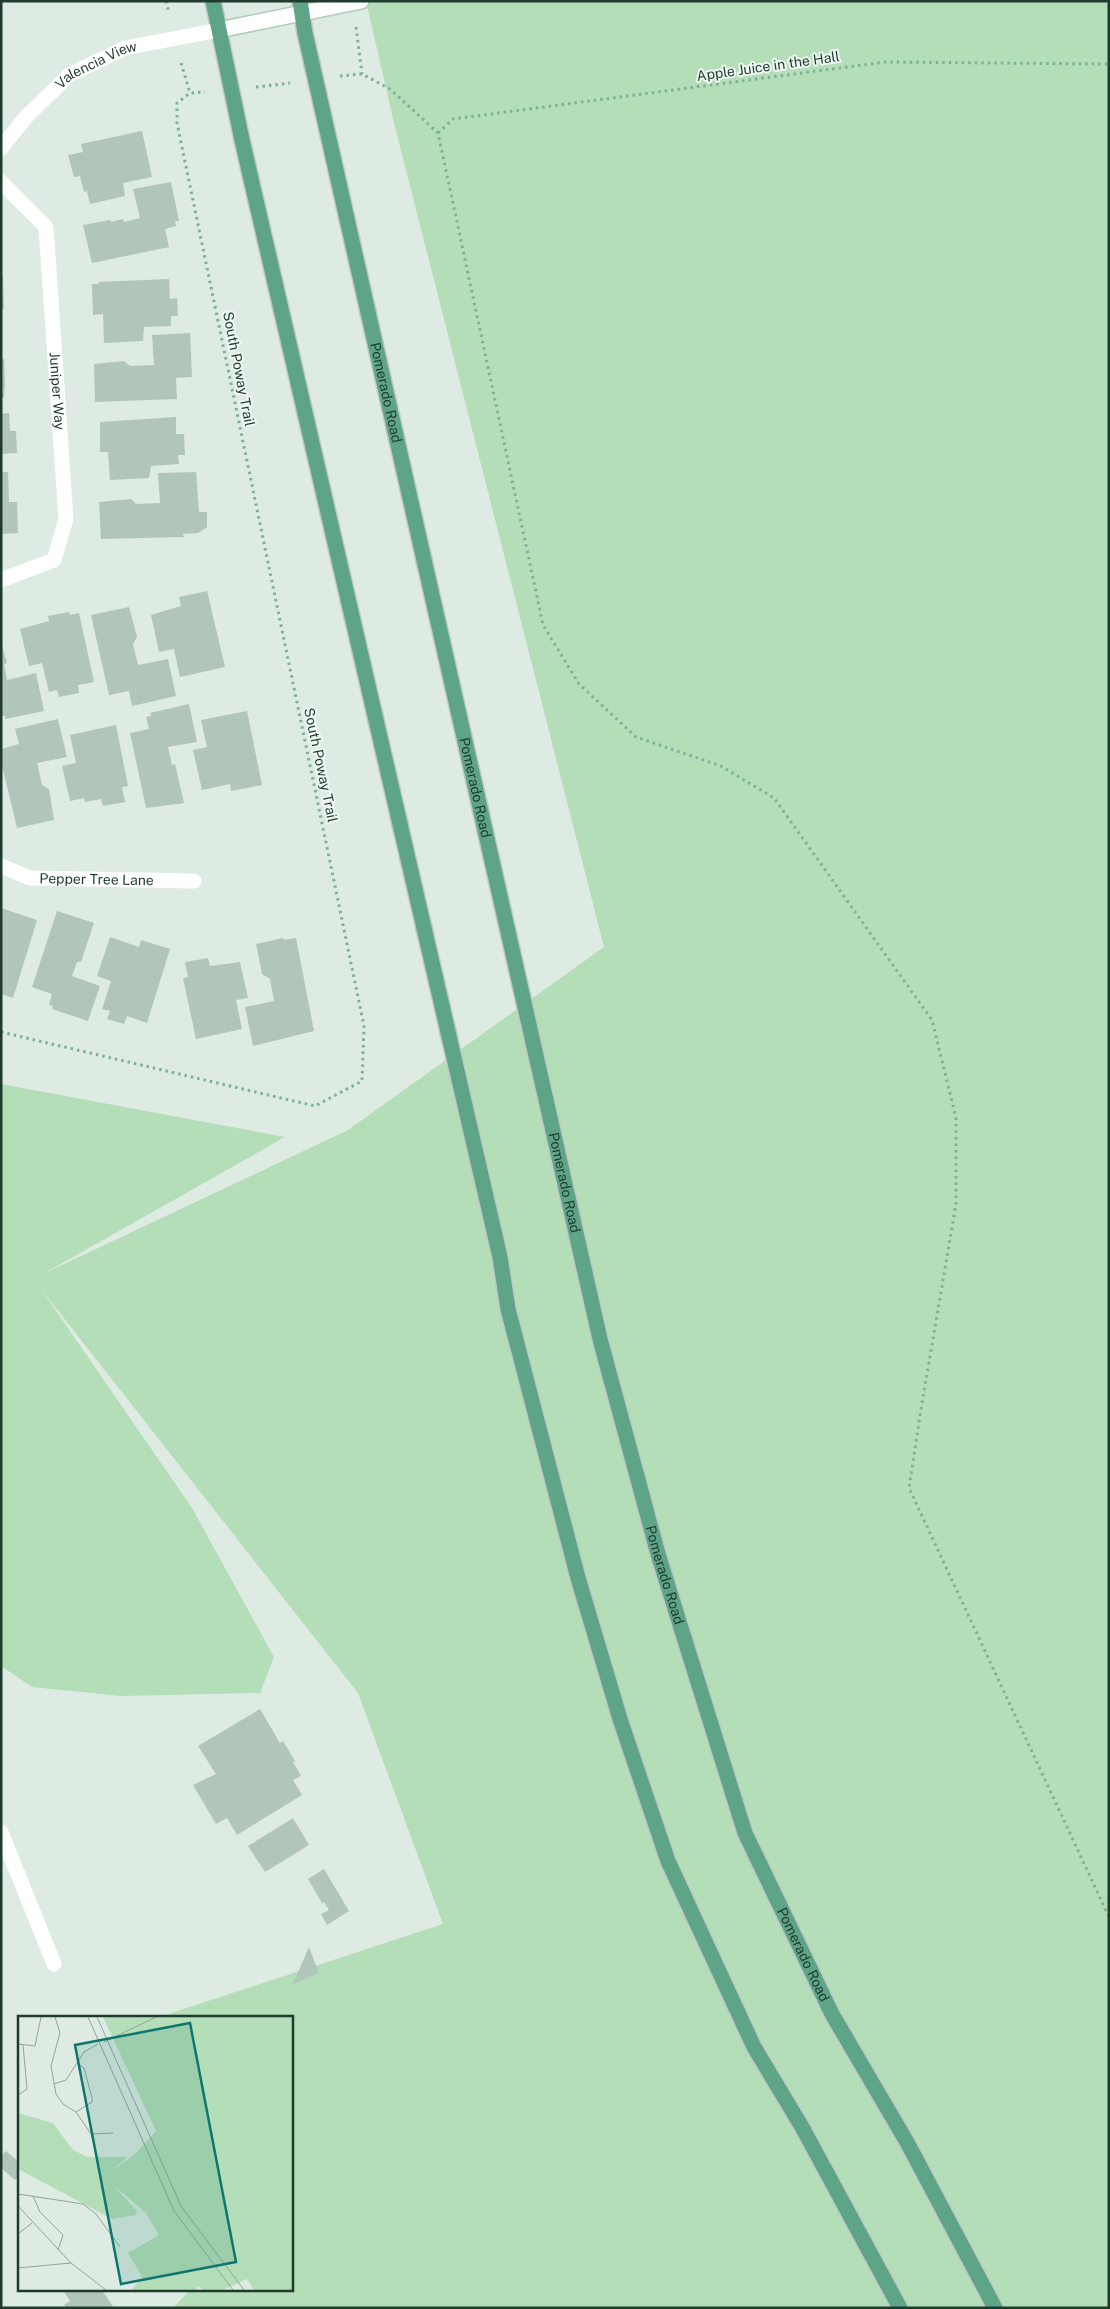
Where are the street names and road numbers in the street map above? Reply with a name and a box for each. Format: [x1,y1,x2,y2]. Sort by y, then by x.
street label: Valencia View [52,38,138,92]
street label: Apple Juice in the Hall [696,48,840,84]
street label: South Poway Trail [220,310,258,428]
street label: Pomerado Road [367,341,405,444]
street label: Juniper Way [47,352,68,431]
street label: South Poway Trail [301,706,341,824]
street label: Pomerado Road [456,736,495,839]
street label: Pepper Tree Lane [39,870,154,888]
street label: Pomerado Road [546,1131,584,1234]
street label: Pomerado Road [643,1524,687,1626]
street label: Pomerado Road [774,1905,833,2004]

